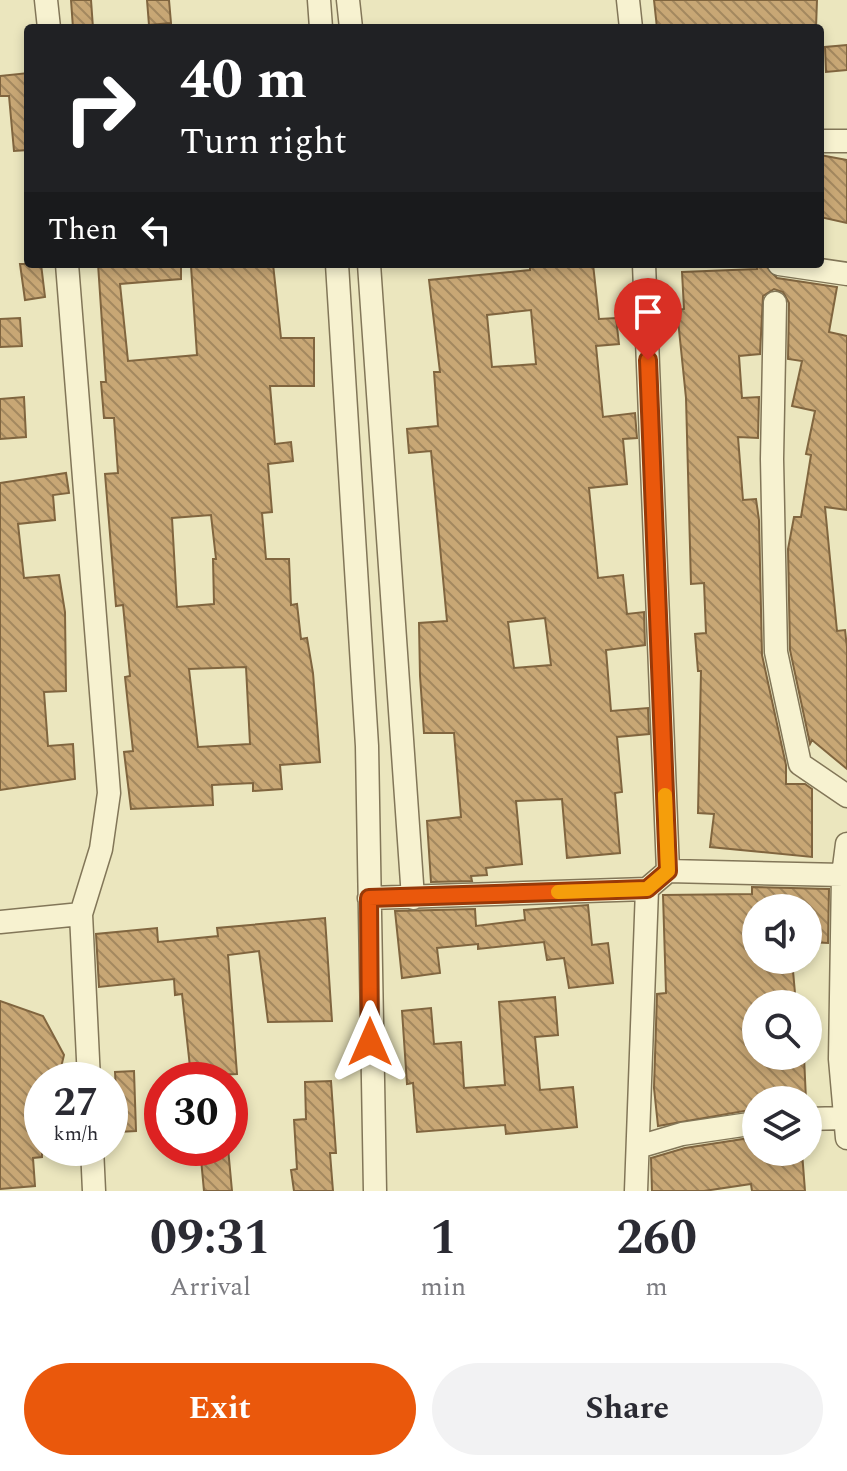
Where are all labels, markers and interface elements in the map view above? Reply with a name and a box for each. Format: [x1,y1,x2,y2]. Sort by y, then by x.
text: 40 m [180,38,307,123]
icon: right [48,56,152,160]
text: Turn right [180,115,347,170]
text: Then [48,207,118,253]
icon: left [134,208,178,252]
pin [614,278,682,360]
icon: arrive [626,290,670,334]
map controls [742,894,822,1166]
button: sound [742,894,822,974]
button: search [742,990,822,1070]
position arrow [328,1000,412,1084]
speed limit sign: 30 [144,1062,248,1166]
text: 27 [54,1073,98,1134]
button: layers [742,1086,822,1166]
text: km/h [54,1119,99,1149]
text: 09:31 [150,1202,271,1275]
text: 1 [430,1202,457,1275]
text: 260 [616,1202,697,1275]
text: Arrival [170,1267,251,1307]
text: min [421,1267,466,1307]
text: m [645,1267,668,1307]
button: Exit [24,1363,416,1455]
button: Share [432,1363,823,1455]

